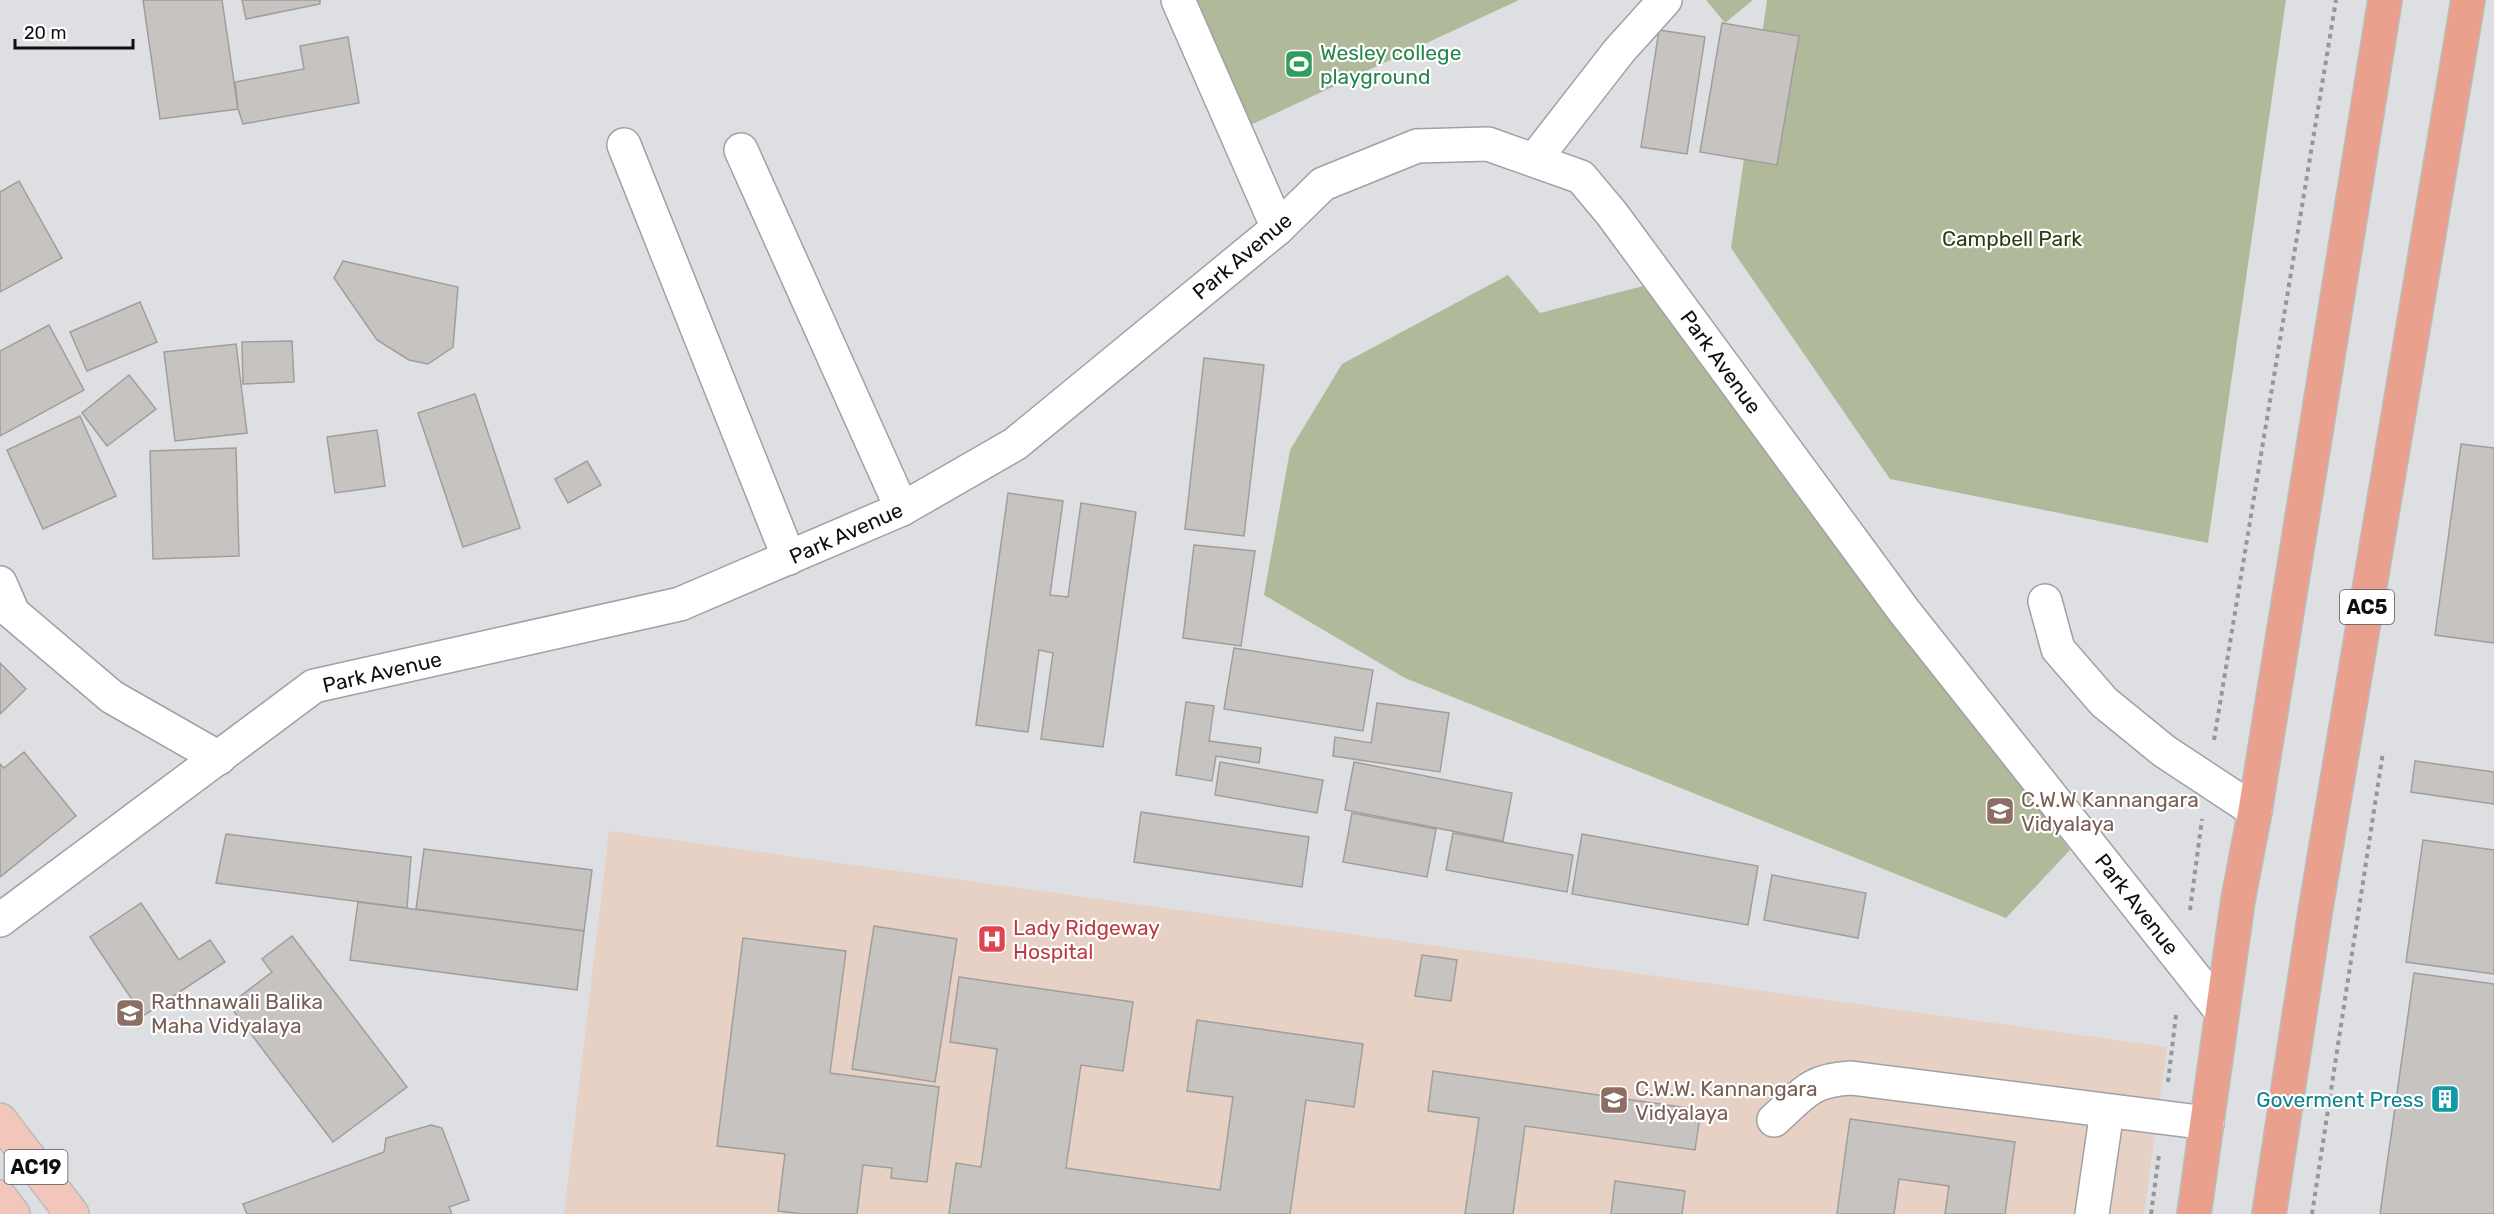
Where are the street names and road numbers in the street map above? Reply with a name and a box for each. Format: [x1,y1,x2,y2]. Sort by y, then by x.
street label: Park Avenue [1187,207,1297,305]
street label: Park Avenue [1675,305,1767,419]
street label: Park Avenue [785,497,907,569]
road number: AC5 [2340,590,2394,624]
street label: Park Avenue [320,646,444,698]
street label: Park Avenue [2090,848,2184,960]
road number: AC19 [4,1150,68,1184]

